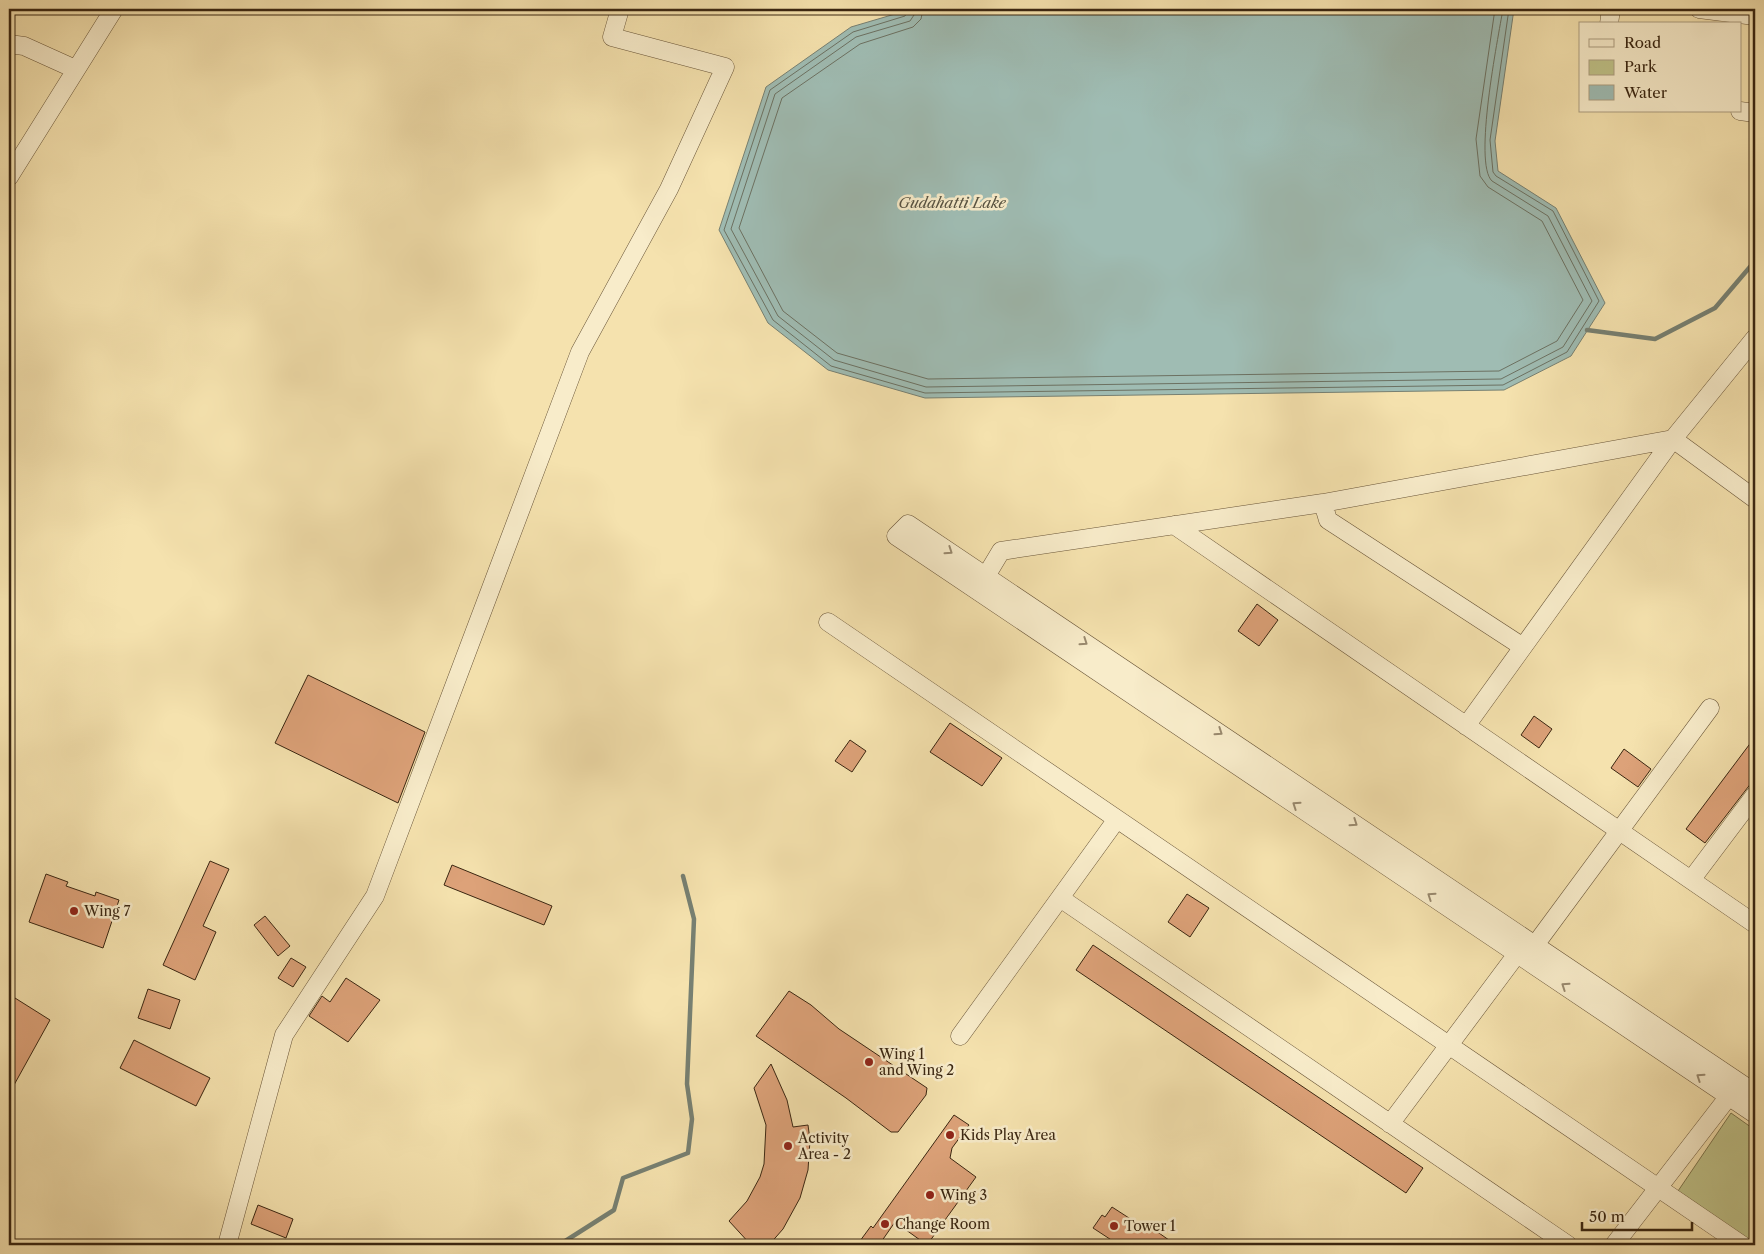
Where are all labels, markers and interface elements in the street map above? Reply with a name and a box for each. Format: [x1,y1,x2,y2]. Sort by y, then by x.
legend [1579,22,1742,112]
text: Road [1624,33,1661,52]
text: Park [1624,57,1658,76]
text: Water [1623,83,1668,102]
water label: Gudahatti Lake [898,193,1006,212]
one-way arrow [943,545,953,554]
one-way arrow [1078,636,1088,645]
one-way arrow [1213,726,1222,735]
one-way arrow [1292,802,1301,811]
one-way arrow [1348,817,1357,826]
one-way arrow [1427,892,1436,902]
place label: Wing 7 [83,902,130,920]
marker: Wing 7 [68,905,80,917]
one-way arrow [1562,983,1571,992]
place label: Wing 1 and Wing 2 [878,1045,954,1079]
marker: Wing 1 and Wing 2 [863,1056,875,1068]
one-way arrow [1697,1074,1706,1083]
place label: Kids Play Area [960,1126,1056,1144]
place label: Activity Area - 2 [797,1129,851,1163]
marker: Kids Play Area [944,1129,956,1141]
marker: Activity Area - 2 [782,1140,794,1152]
place label: Wing 3 [939,1186,987,1204]
marker: Wing 3 [924,1189,936,1201]
scale bar [1582,1199,1692,1231]
text: 50 m [1589,1207,1625,1226]
place label: Change Room [895,1215,990,1233]
place label: Tower 1 [1124,1217,1176,1235]
marker: Change Room [879,1218,891,1230]
marker: Tower 1 [1108,1220,1120,1232]

